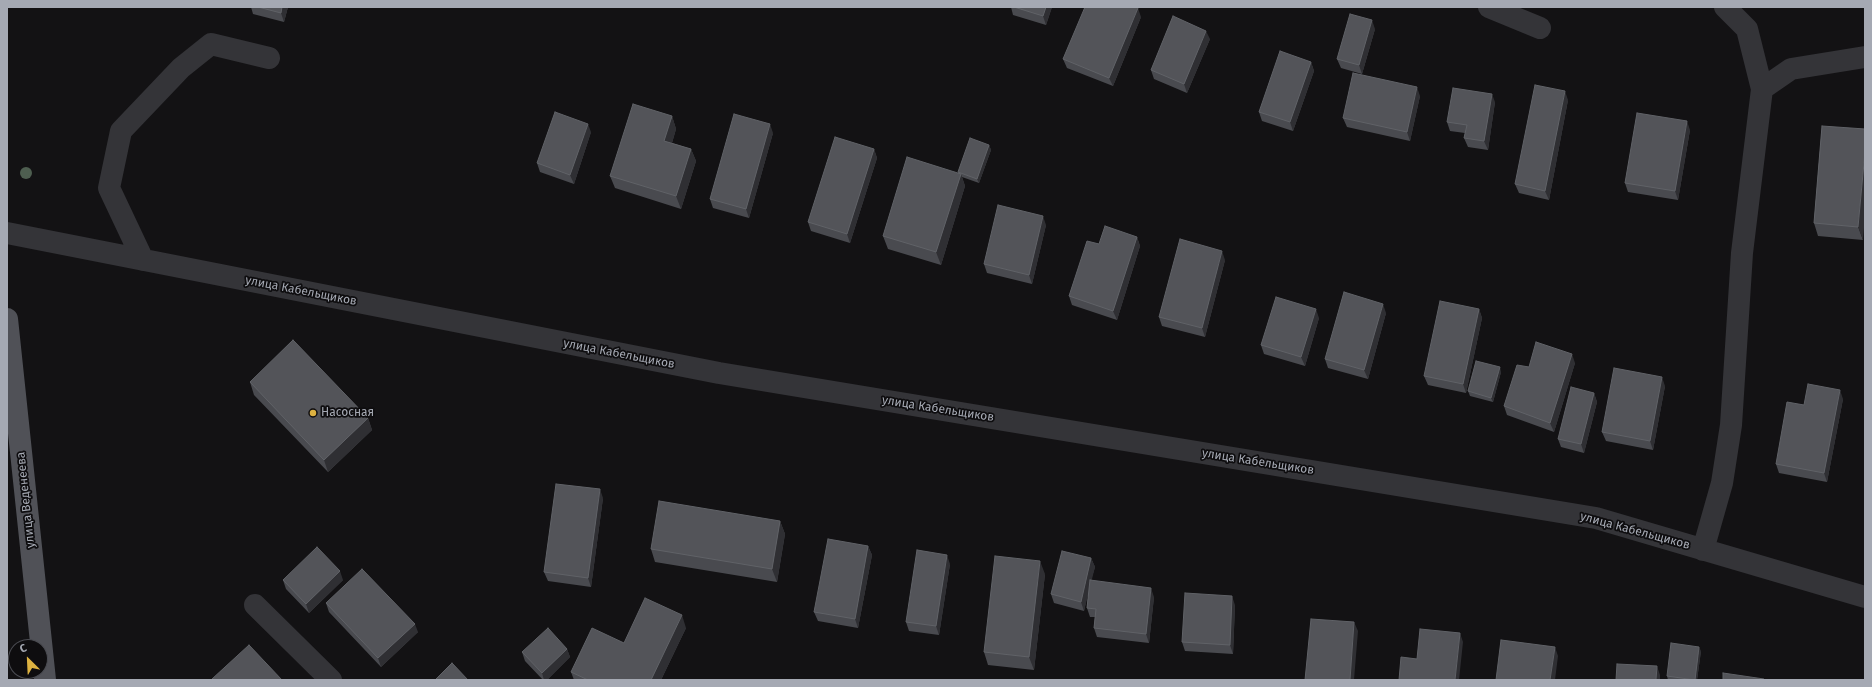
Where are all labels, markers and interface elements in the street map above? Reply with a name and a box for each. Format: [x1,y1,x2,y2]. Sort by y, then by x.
street label: улица Кабельщиков [244,273,358,309]
street label: улица Кабельщиков [562,336,676,372]
street label: улица Кабельщиков [881,393,995,425]
place label: Насосная [321,406,374,420]
marker: Насосная [308,408,318,418]
street label: улица Кабельщиков [1201,446,1315,478]
street label: улица Веденеева [14,451,38,549]
street label: улица Кабельщиков [1578,509,1692,553]
north arrow [8,639,48,679]
text: С [18,641,29,656]

